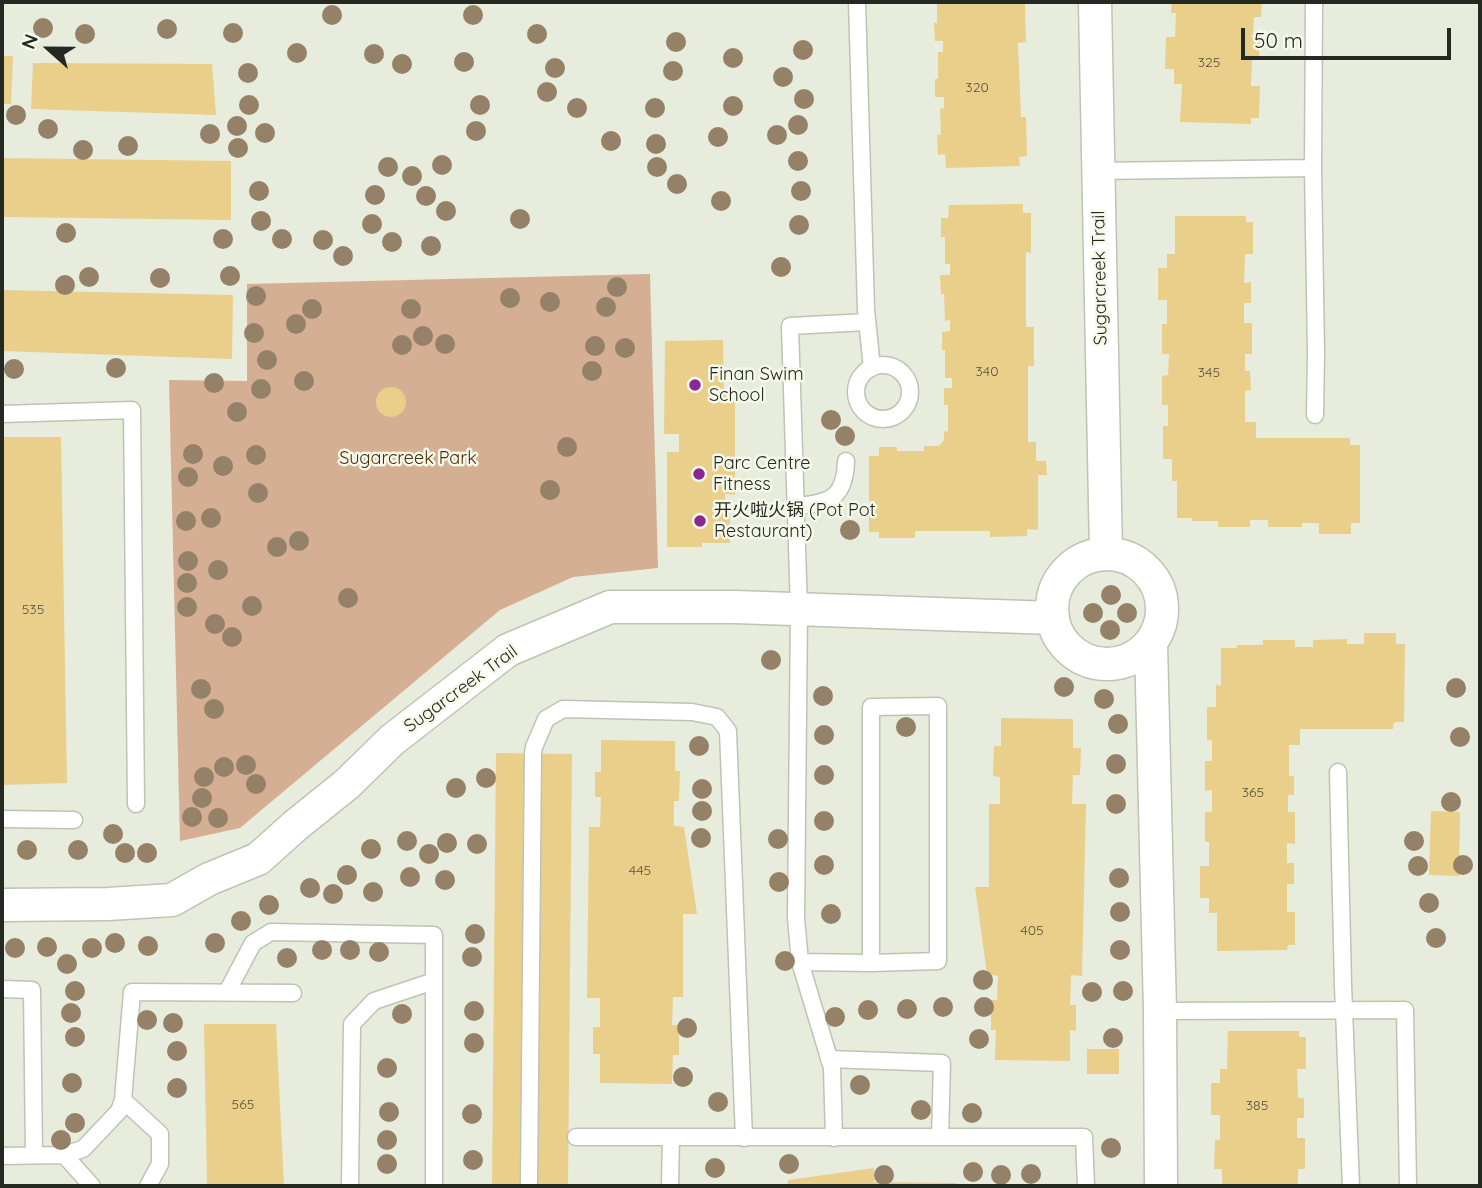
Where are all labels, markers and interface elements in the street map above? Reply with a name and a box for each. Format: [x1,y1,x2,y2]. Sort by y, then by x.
north arrow [14,14,84,84]
scale bar [1244,14,1454,58]
text: 50 m [1254,27,1303,53]
text: N [16,31,43,52]
house number: 325 [1198,55,1220,71]
house number: 320 [965,80,989,96]
street label: Sugarcreek Trail [1088,210,1112,346]
place label: Finan Swim School [709,364,804,406]
house number: 340 [975,364,999,380]
house number: 345 [1198,365,1220,381]
marker: Finan Swim School [687,377,703,393]
park label: Sugarcreek Park [339,448,477,470]
place label: Parc Centre Fitness [713,453,810,496]
marker: Parc Centre Fitness [691,466,707,482]
place label: 开火啦火锅 (Pot Pot Restaurant) [714,500,876,542]
marker: 开火啦火锅 (Pot Pot Restaurant) [692,513,708,529]
house number: 535 [22,602,44,618]
street label: Sugarcreek Trail [400,641,522,737]
house number: 365 [1242,785,1264,801]
house number: 445 [629,863,651,879]
house number: 405 [1020,923,1044,939]
house number: 565 [232,1097,254,1113]
house number: 385 [1246,1098,1268,1114]

